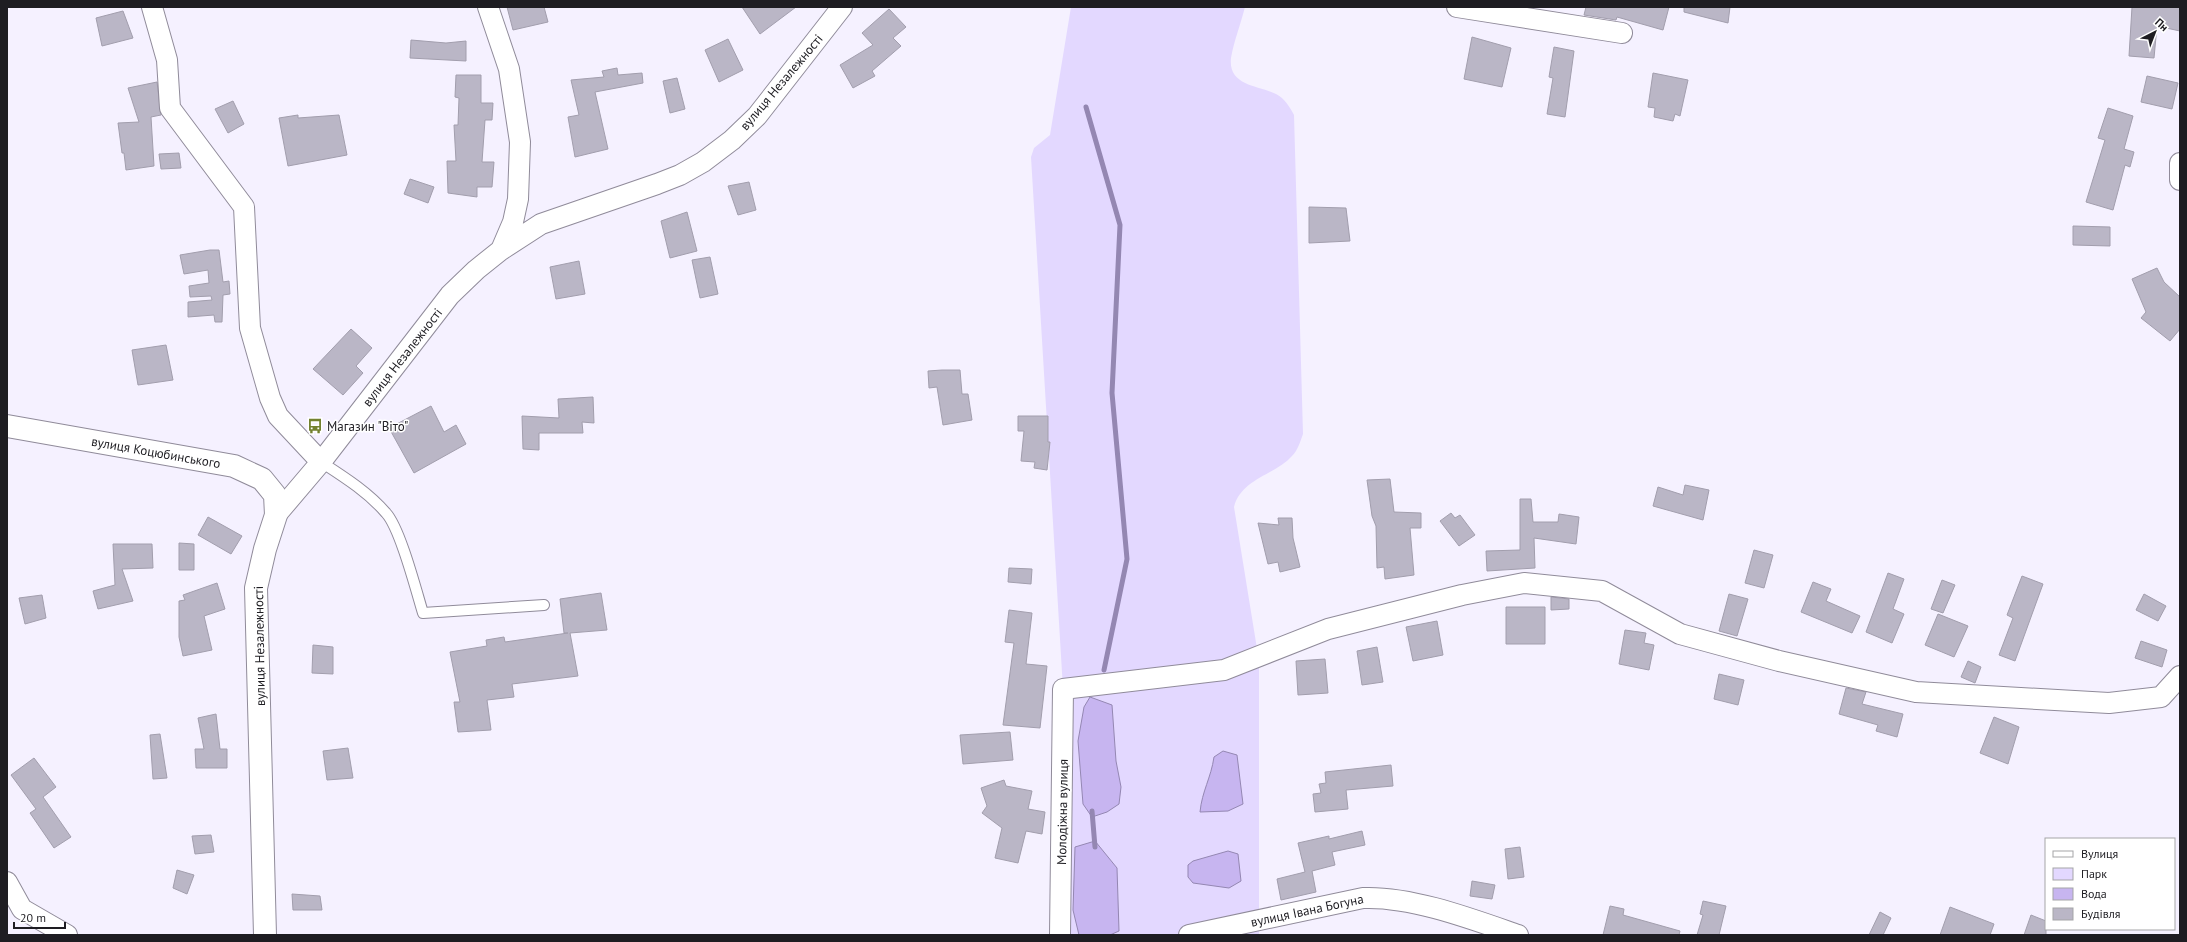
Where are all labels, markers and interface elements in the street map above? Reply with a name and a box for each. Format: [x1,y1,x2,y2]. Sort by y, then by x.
north arrow [2135,12,2175,52]
text: Пн [2152,15,2171,34]
street label: вулиця Незалежності [736,31,827,134]
street label: вулиця Незалежності [359,305,446,410]
bus stop icon: Магазин "Віто" [306,417,324,435]
place label: Магазин "Віто" [327,418,408,435]
street label: вулиця Коцюбинського [90,433,222,472]
street label: вулиця Незалежності [250,586,269,706]
street label: Молодіжна вулиця [1053,759,1072,865]
legend [2045,838,2175,930]
text: Вулиця [2081,846,2118,861]
text: Парк [2081,866,2107,881]
text: Вода [2081,886,2107,901]
street label: вулиця Івана Богуна [1249,890,1365,931]
scale bar [14,904,65,930]
text: Будівля [2081,906,2120,921]
text: 20 m [20,910,46,925]

